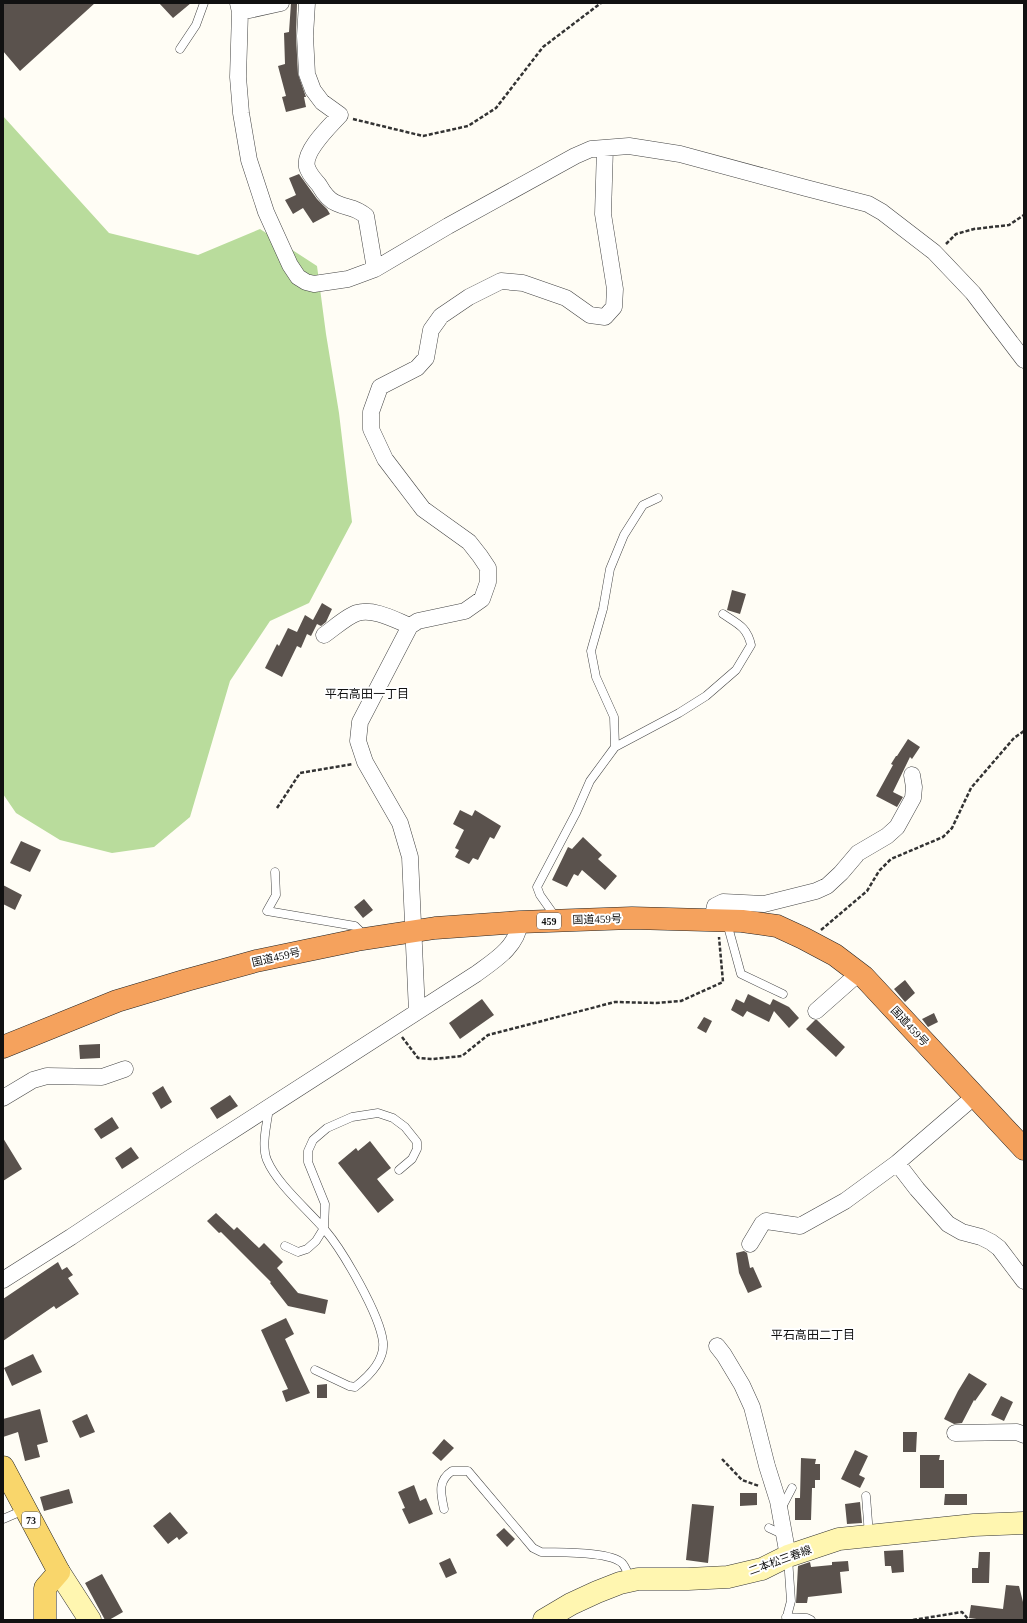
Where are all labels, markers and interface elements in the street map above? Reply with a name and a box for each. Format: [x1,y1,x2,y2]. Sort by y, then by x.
district label: 平石高田一丁目 [325,687,409,701]
street label: 国道459号 [572,912,622,926]
road number: 459 [537,913,561,929]
street label: 国道459号 [251,946,301,968]
street label: 国道459号 [889,1004,931,1048]
district label: 平石高田二丁目 [771,1328,855,1342]
road number: 73 [22,1512,40,1528]
street label: 二本松三春線 [747,1543,813,1577]

